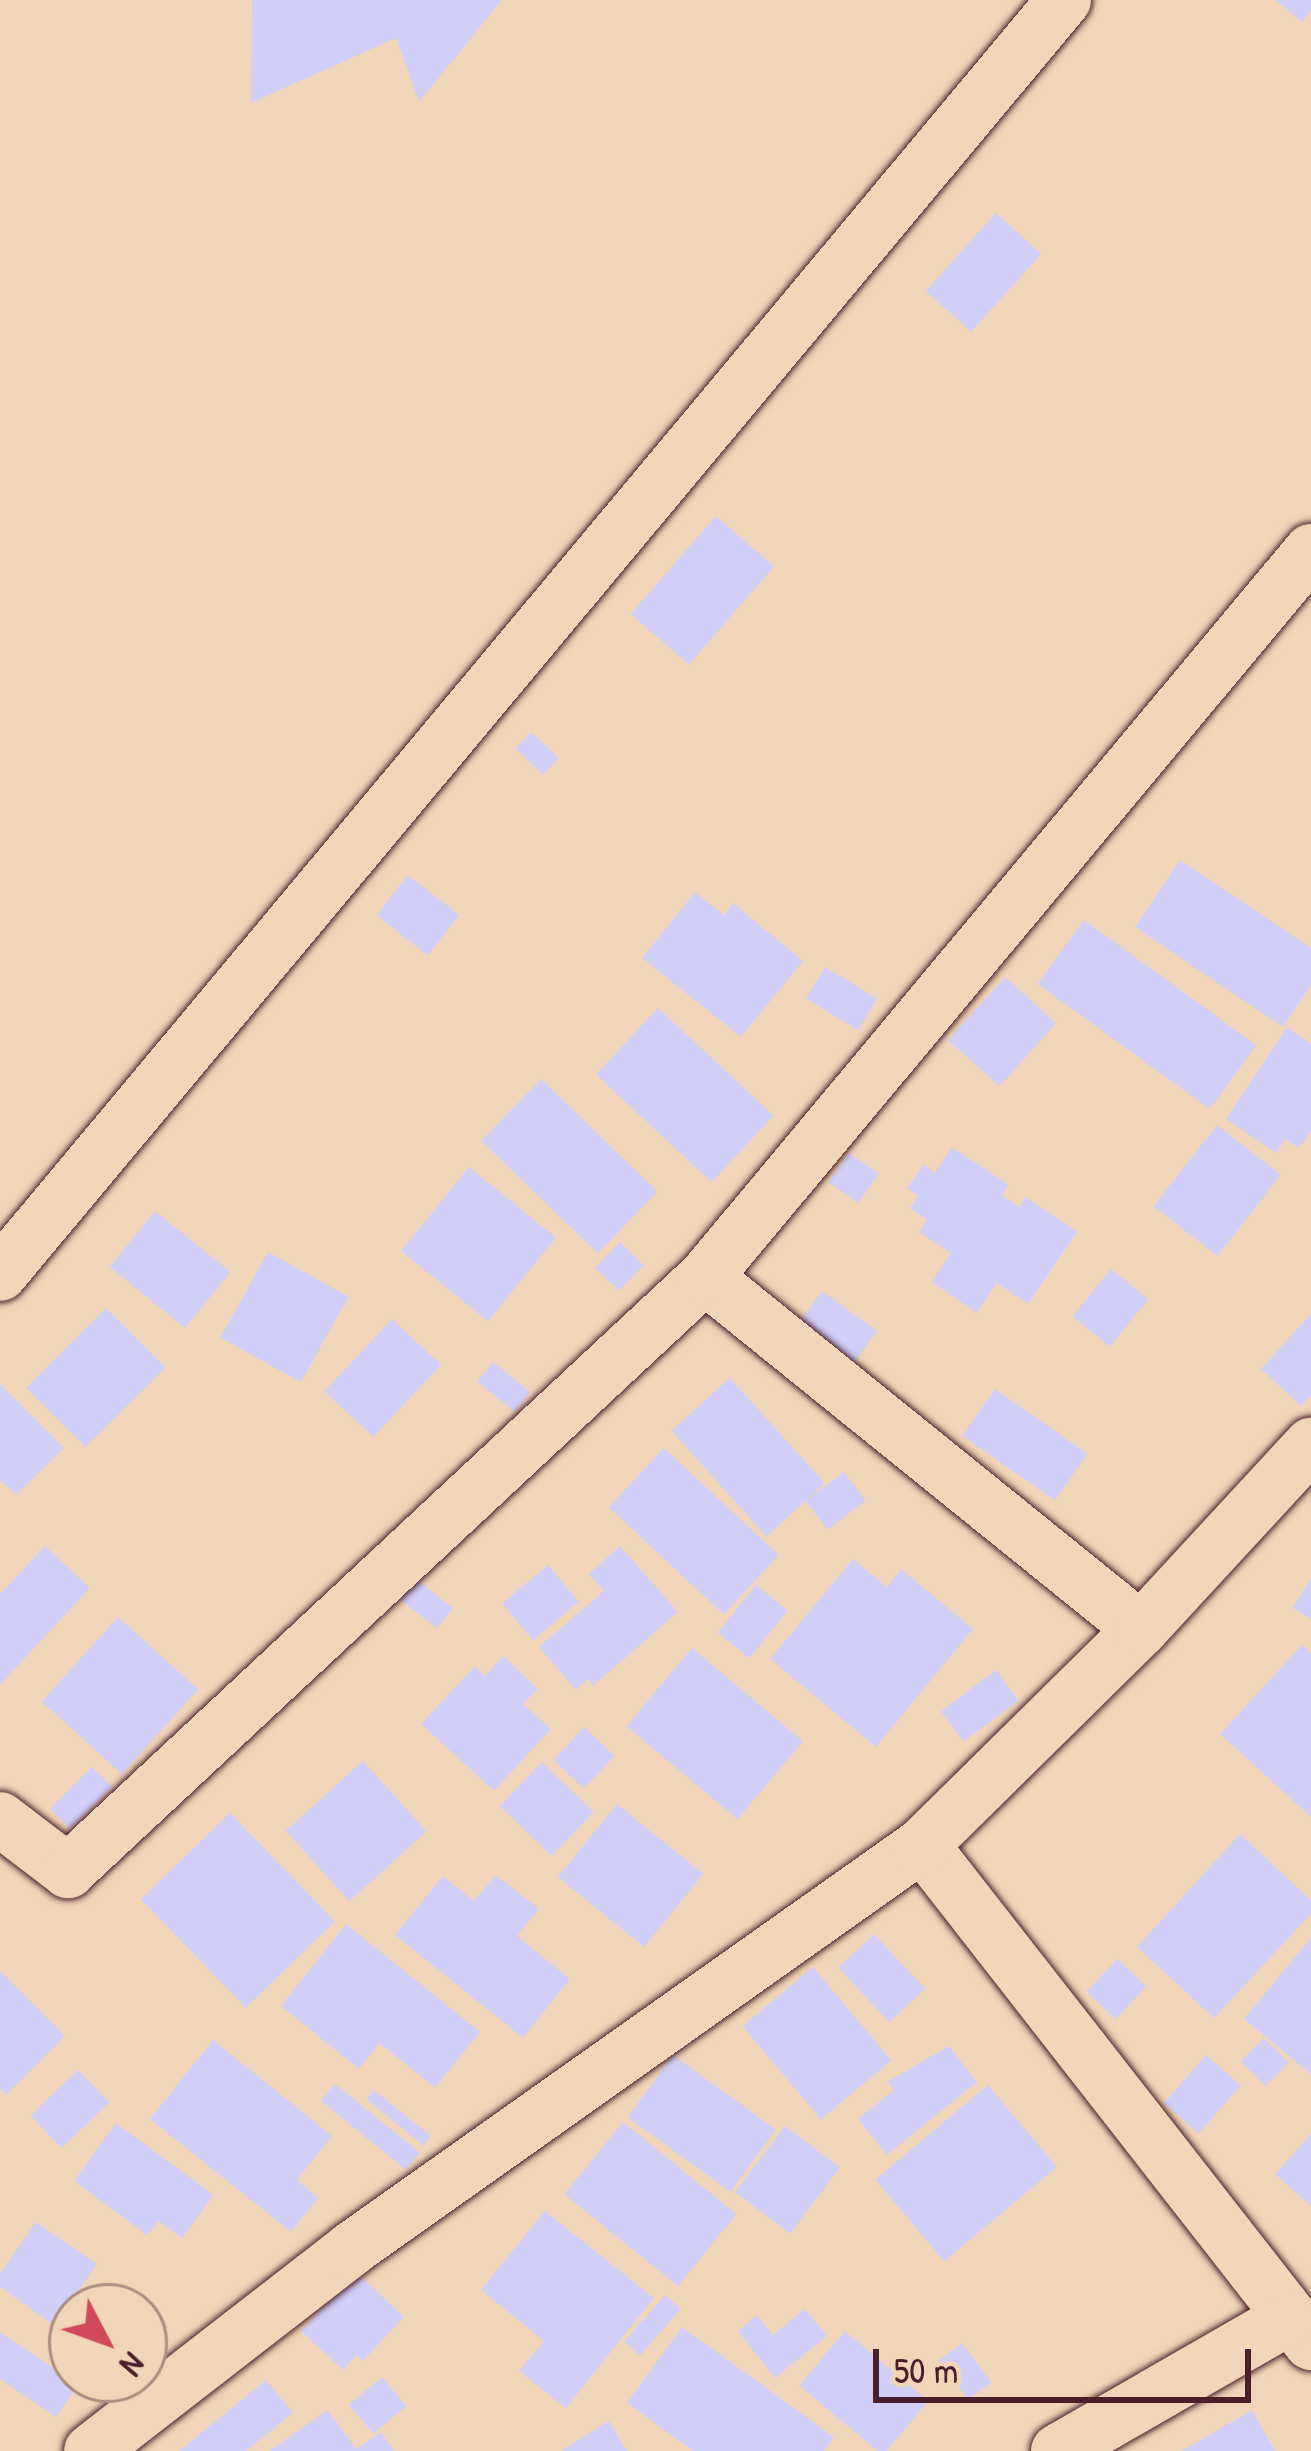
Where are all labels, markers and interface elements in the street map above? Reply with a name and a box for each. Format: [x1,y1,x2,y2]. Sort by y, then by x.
north arrow [48,2283,168,2403]
scale bar [879,2325,1257,2399]
text: N [111,2344,155,2386]
text: 50 m [894,2345,958,2394]

